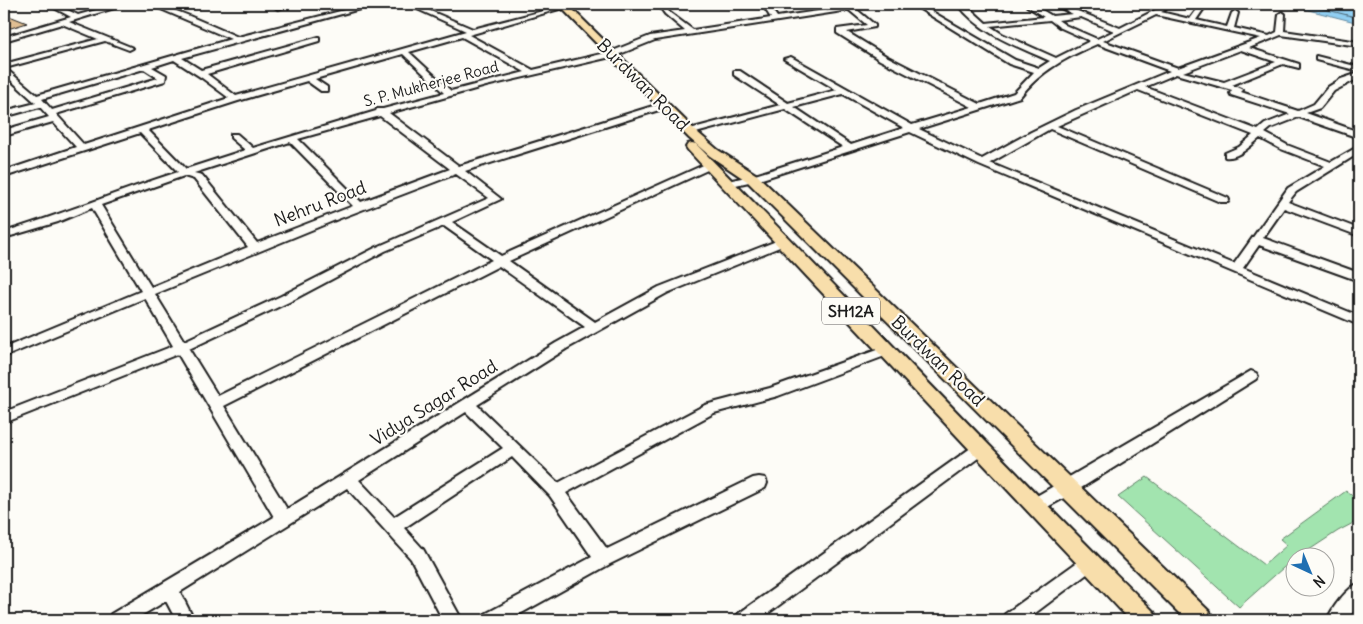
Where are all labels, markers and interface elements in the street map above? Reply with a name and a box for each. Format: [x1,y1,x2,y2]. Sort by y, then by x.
street label: Burdwan Road [592,34,695,136]
street label: S. P. Mukherjee Road [361,56,501,111]
street label: Nehru Road [271,175,369,232]
road number: SH12A [822,298,880,324]
street label: Burdwan Road [887,310,990,411]
street label: Vidya Sagar Road [366,354,502,451]
north arrow [1286,546,1336,596]
text: N [1309,572,1329,591]

